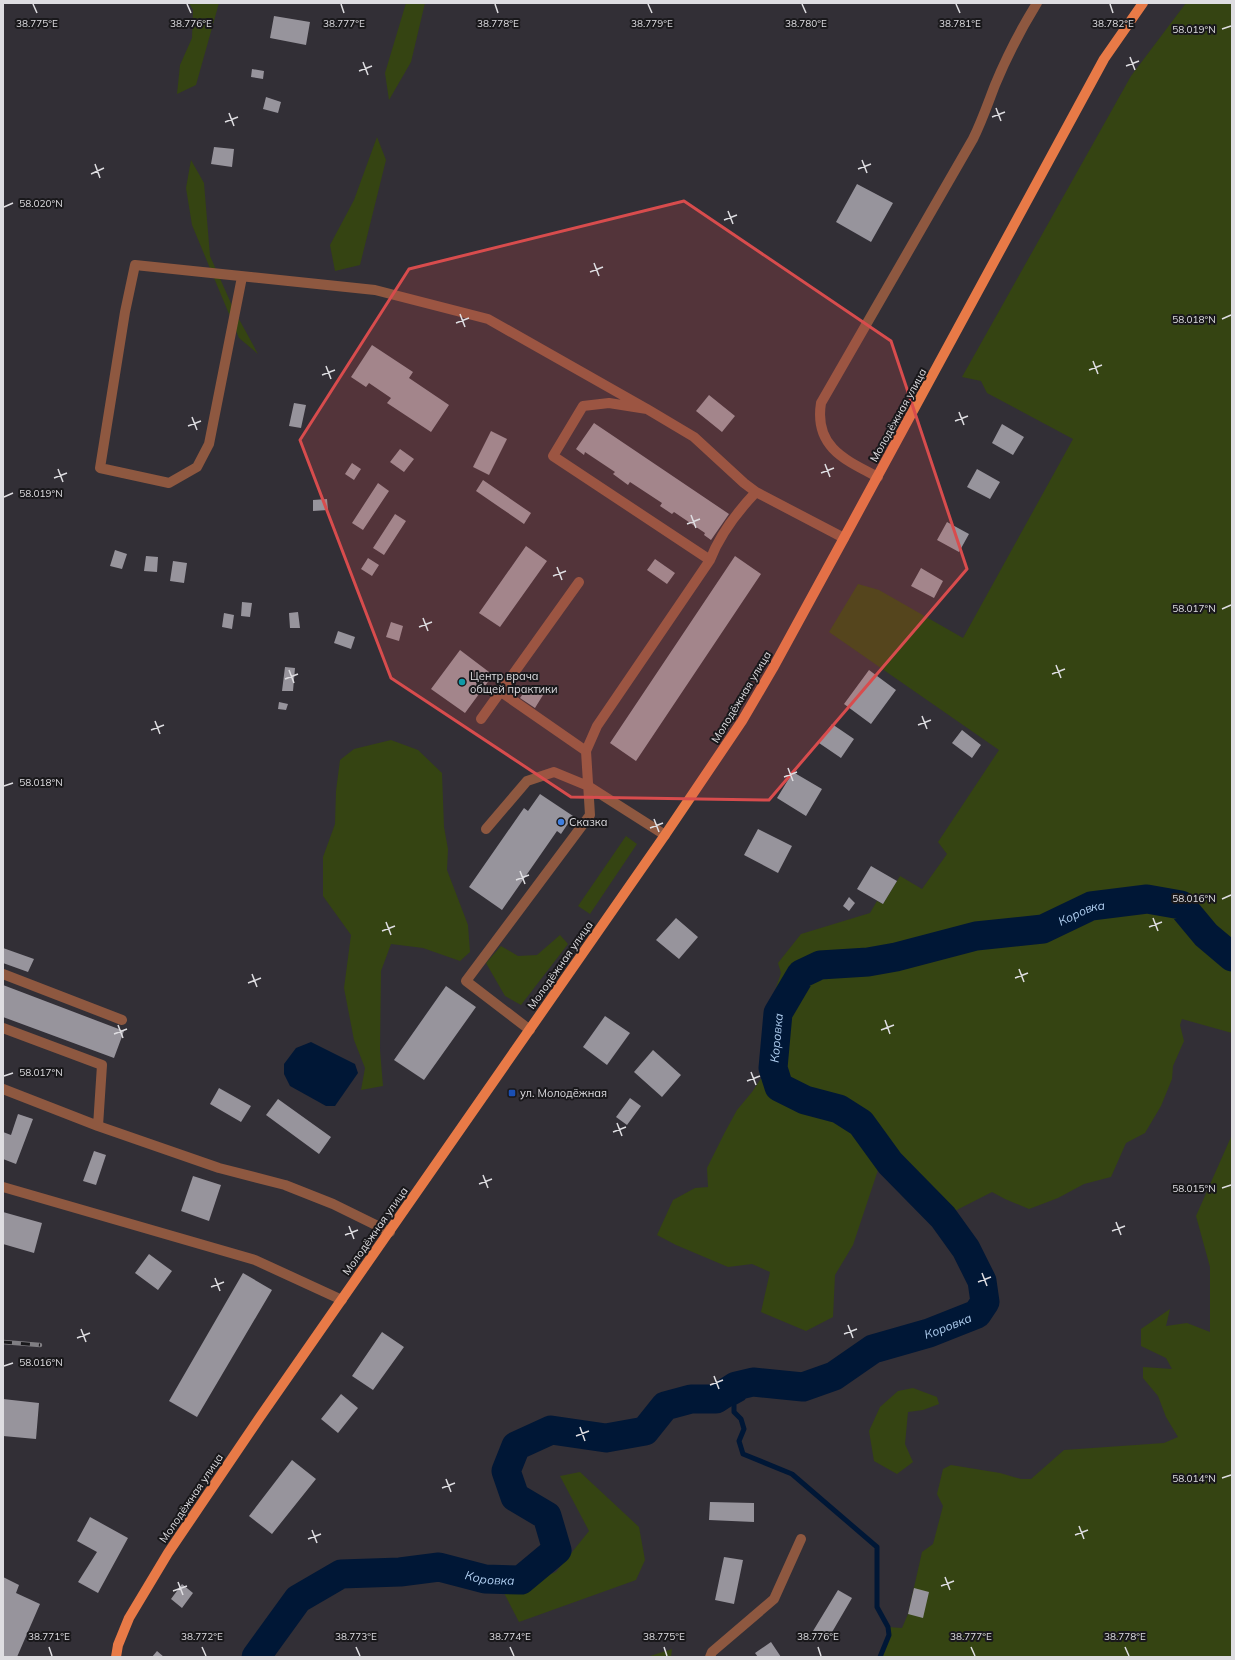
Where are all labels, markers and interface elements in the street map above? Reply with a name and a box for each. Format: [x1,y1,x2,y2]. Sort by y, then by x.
text: 38.775°E [16,17,58,30]
text: 38.776°E [170,17,212,30]
text: 38.777°E [323,17,365,30]
text: 38.778°E [477,17,519,30]
text: 38.779°E [631,17,673,30]
text: 38.780°E [785,17,827,30]
text: 38.781°E [939,17,981,30]
text: 38.782°E [1092,17,1134,30]
text: 58.019°N [1172,23,1216,36]
text: 58.020°N [19,197,63,210]
text: 58.018°N [1172,313,1216,326]
street label: Молодёжная улица [867,366,929,464]
text: 58.019°N [19,487,63,500]
text: 58.017°N [1172,602,1216,615]
street label: Молодёжная улица [708,649,774,745]
place label: Центр врача общей практики [470,669,557,696]
marker: Центр врача общей практики [457,677,467,687]
text: 58.018°N [19,776,63,789]
place label: Сказка [569,815,607,829]
marker: Сказка [556,817,566,827]
text: 58.016°N [1172,892,1216,905]
water label: Коровка [1055,897,1106,928]
street label: Молодёжная улица [524,918,596,1012]
water label: Коровка [766,1012,785,1063]
text: 58.017°N [19,1066,63,1079]
place label: ул. Молодёжная [520,1086,607,1100]
marker: ул. Молодёжная [507,1088,517,1098]
text: 58.015°N [1172,1182,1216,1195]
street label: Молодёжная улица [339,1184,411,1278]
water label: Коровка [922,1310,973,1342]
text: 58.016°N [19,1356,63,1369]
street label: Молодёжная улица [156,1451,226,1545]
text: 58.014°N [1172,1472,1216,1485]
water label: Коровка [464,1567,515,1587]
text: 38.771°E [28,1630,70,1643]
text: 38.772°E [181,1630,223,1643]
text: 38.773°E [335,1630,377,1643]
text: 38.774°E [489,1630,531,1643]
text: 38.775°E [643,1630,685,1643]
text: 38.776°E [797,1630,839,1643]
text: 38.777°E [950,1630,992,1643]
text: 38.778°E [1104,1630,1146,1643]

